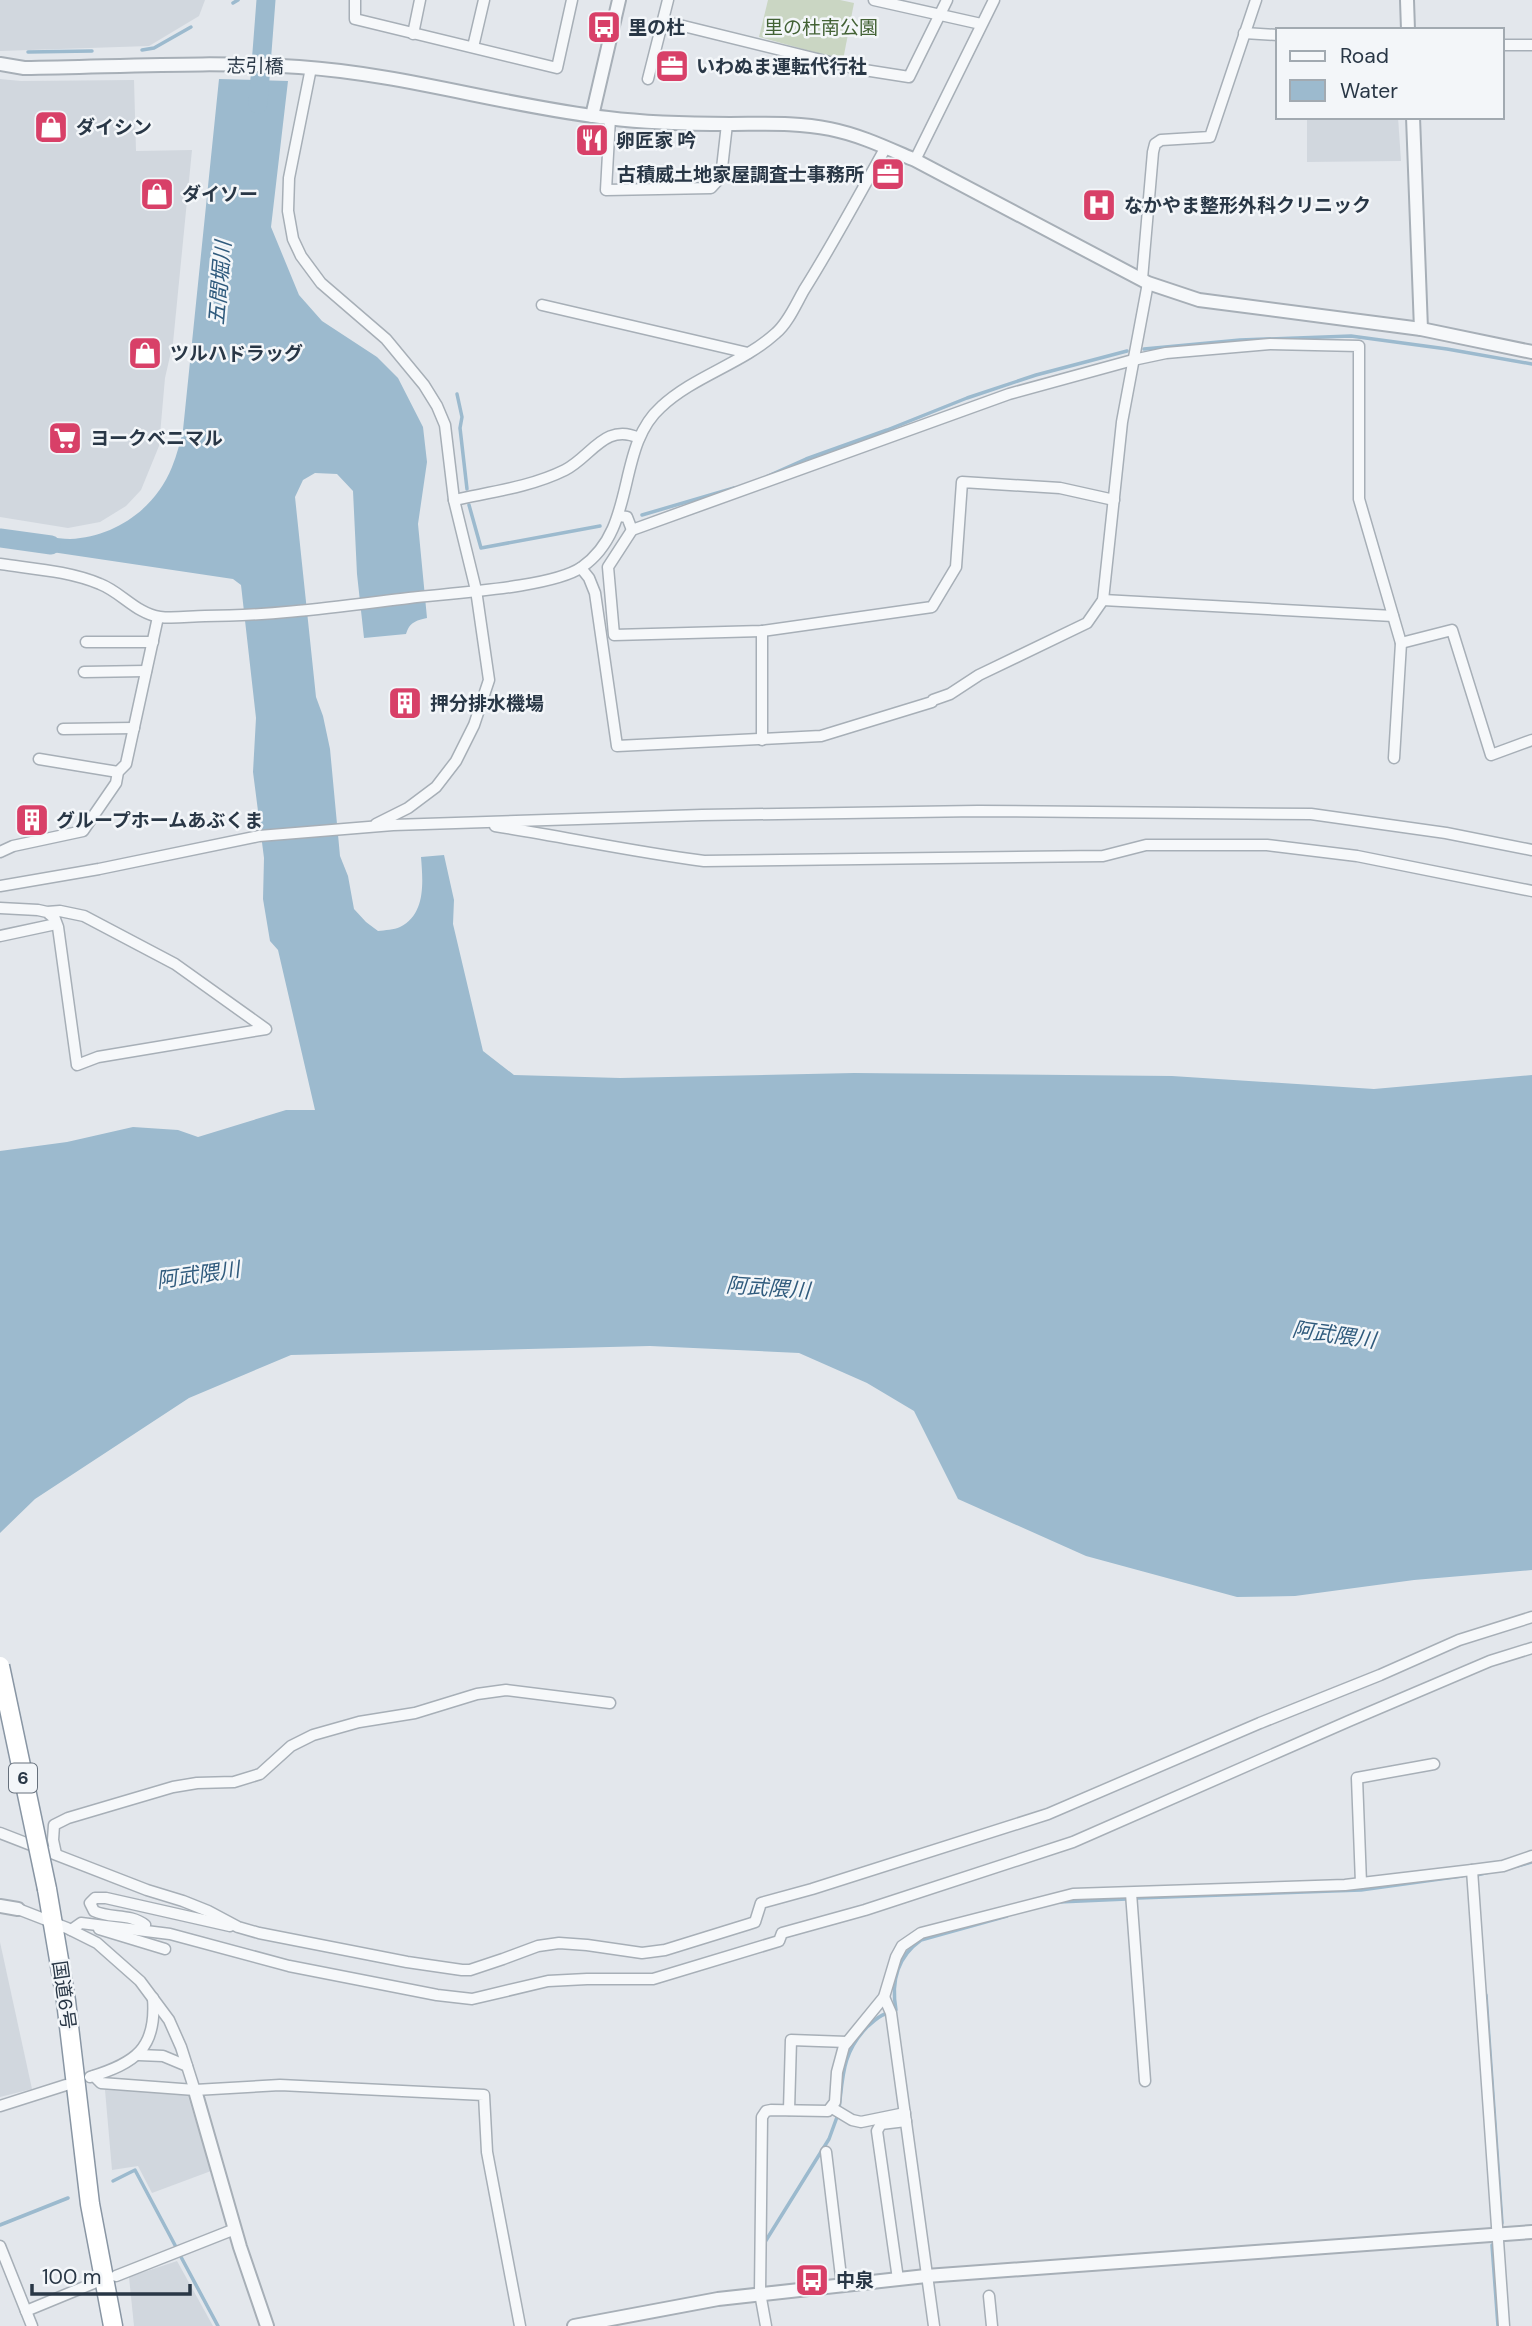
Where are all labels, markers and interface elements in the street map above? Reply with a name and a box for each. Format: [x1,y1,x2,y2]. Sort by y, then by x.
bus stop icon: 里の杜 [585,8,623,46]
place label: 里の杜 [628,15,685,40]
park label: 里の杜南公園 [764,15,878,40]
legend [1276,28,1504,119]
text: Road [1340,42,1389,70]
office icon: いわぬま運転代行社 [653,47,691,85]
street label: 志引橋 [226,53,284,79]
place label: いわぬま運転代行社 [696,54,867,79]
text: Water [1340,77,1398,105]
shop icon: ダイシン [32,108,70,146]
place label: ダイシン [76,115,152,140]
restaurant icon: 卵匠家 吟 [573,121,611,159]
place label: 卵匠家 吟 [616,128,696,153]
office icon: 古積威土地家屋調査士事務所 [869,155,907,193]
place label: 古積威土地家屋調査士事務所 [617,162,864,187]
shop icon: ダイソー [138,175,176,213]
place label: ダイソー [182,182,258,207]
hospital icon: なかやま整形外科クリニック [1080,186,1118,224]
place label: なかやま整形外科クリニック [1124,193,1371,218]
water label: 五間堀川 [202,238,238,326]
shop icon: ツルハドラッグ [126,334,164,372]
place label: ツルハドラッグ [170,341,303,366]
supermarket icon: ヨークベニマル [46,419,84,457]
place label: ヨークベニマル [90,426,223,451]
building icon: 押分排水機場 [386,684,424,722]
place label: 押分排水機場 [430,691,544,716]
building icon: グループホームあぶくま [13,801,51,839]
place label: グループホームあぶくま [56,808,263,833]
water label: 阿武隈川 [154,1255,244,1295]
water label: 阿武隈川 [725,1271,813,1305]
water label: 阿武隈川 [1290,1315,1380,1355]
road number: 6 [9,1764,37,1792]
street label: 国道6号 [47,1959,81,2031]
scale bar [32,2252,189,2296]
bus stop icon: 中泉 [793,2261,831,2299]
text: 100 m [42,2263,102,2291]
place label: 中泉 [836,2268,874,2293]

